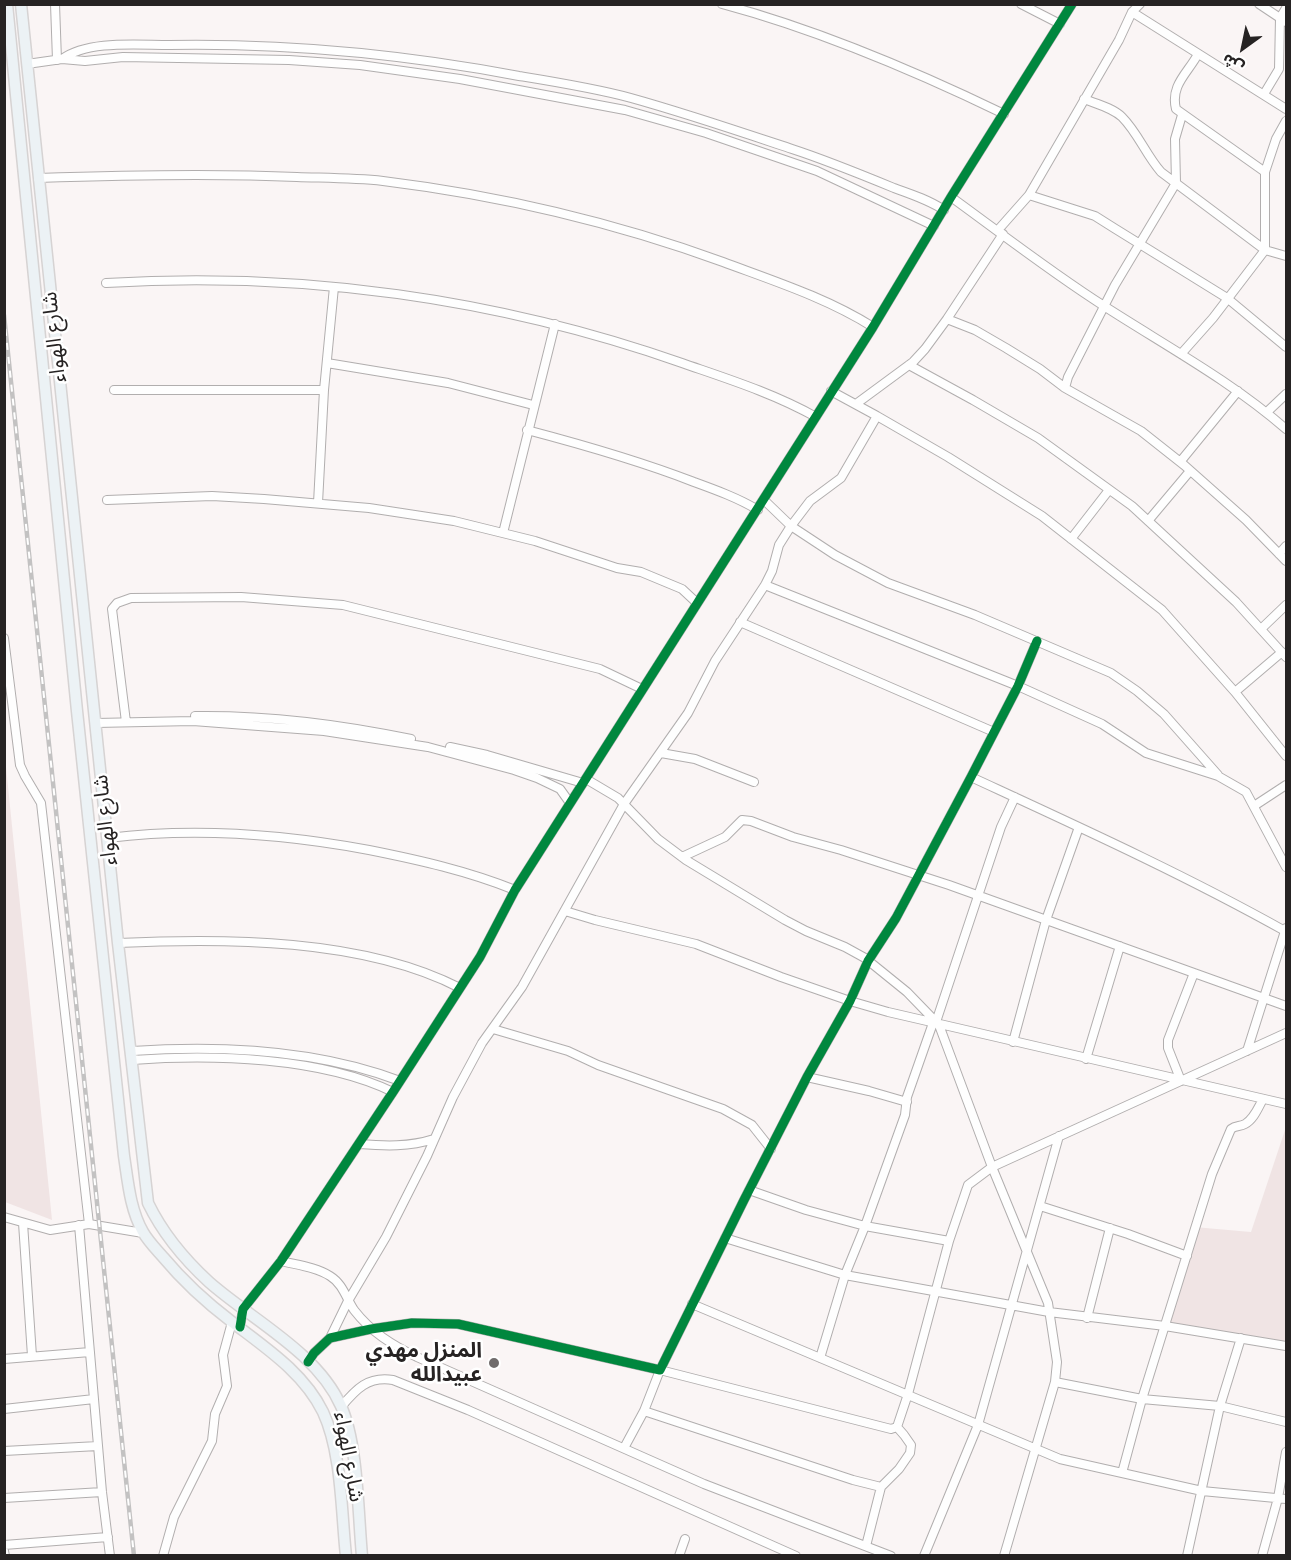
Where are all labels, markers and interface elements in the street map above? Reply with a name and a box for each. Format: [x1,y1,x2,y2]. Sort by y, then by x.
north arrow [1213,18,1273,78]
text: ش [1218,49,1248,78]
street label: شارع الهواء [38,290,72,384]
street label: شارع الهواء [89,773,123,867]
place label: المنزل مهدي عبيدالله [365,1338,482,1388]
marker: المنزل مهدي عبيدالله [487,1356,501,1370]
street label: شارع الهواء [328,1410,368,1504]

